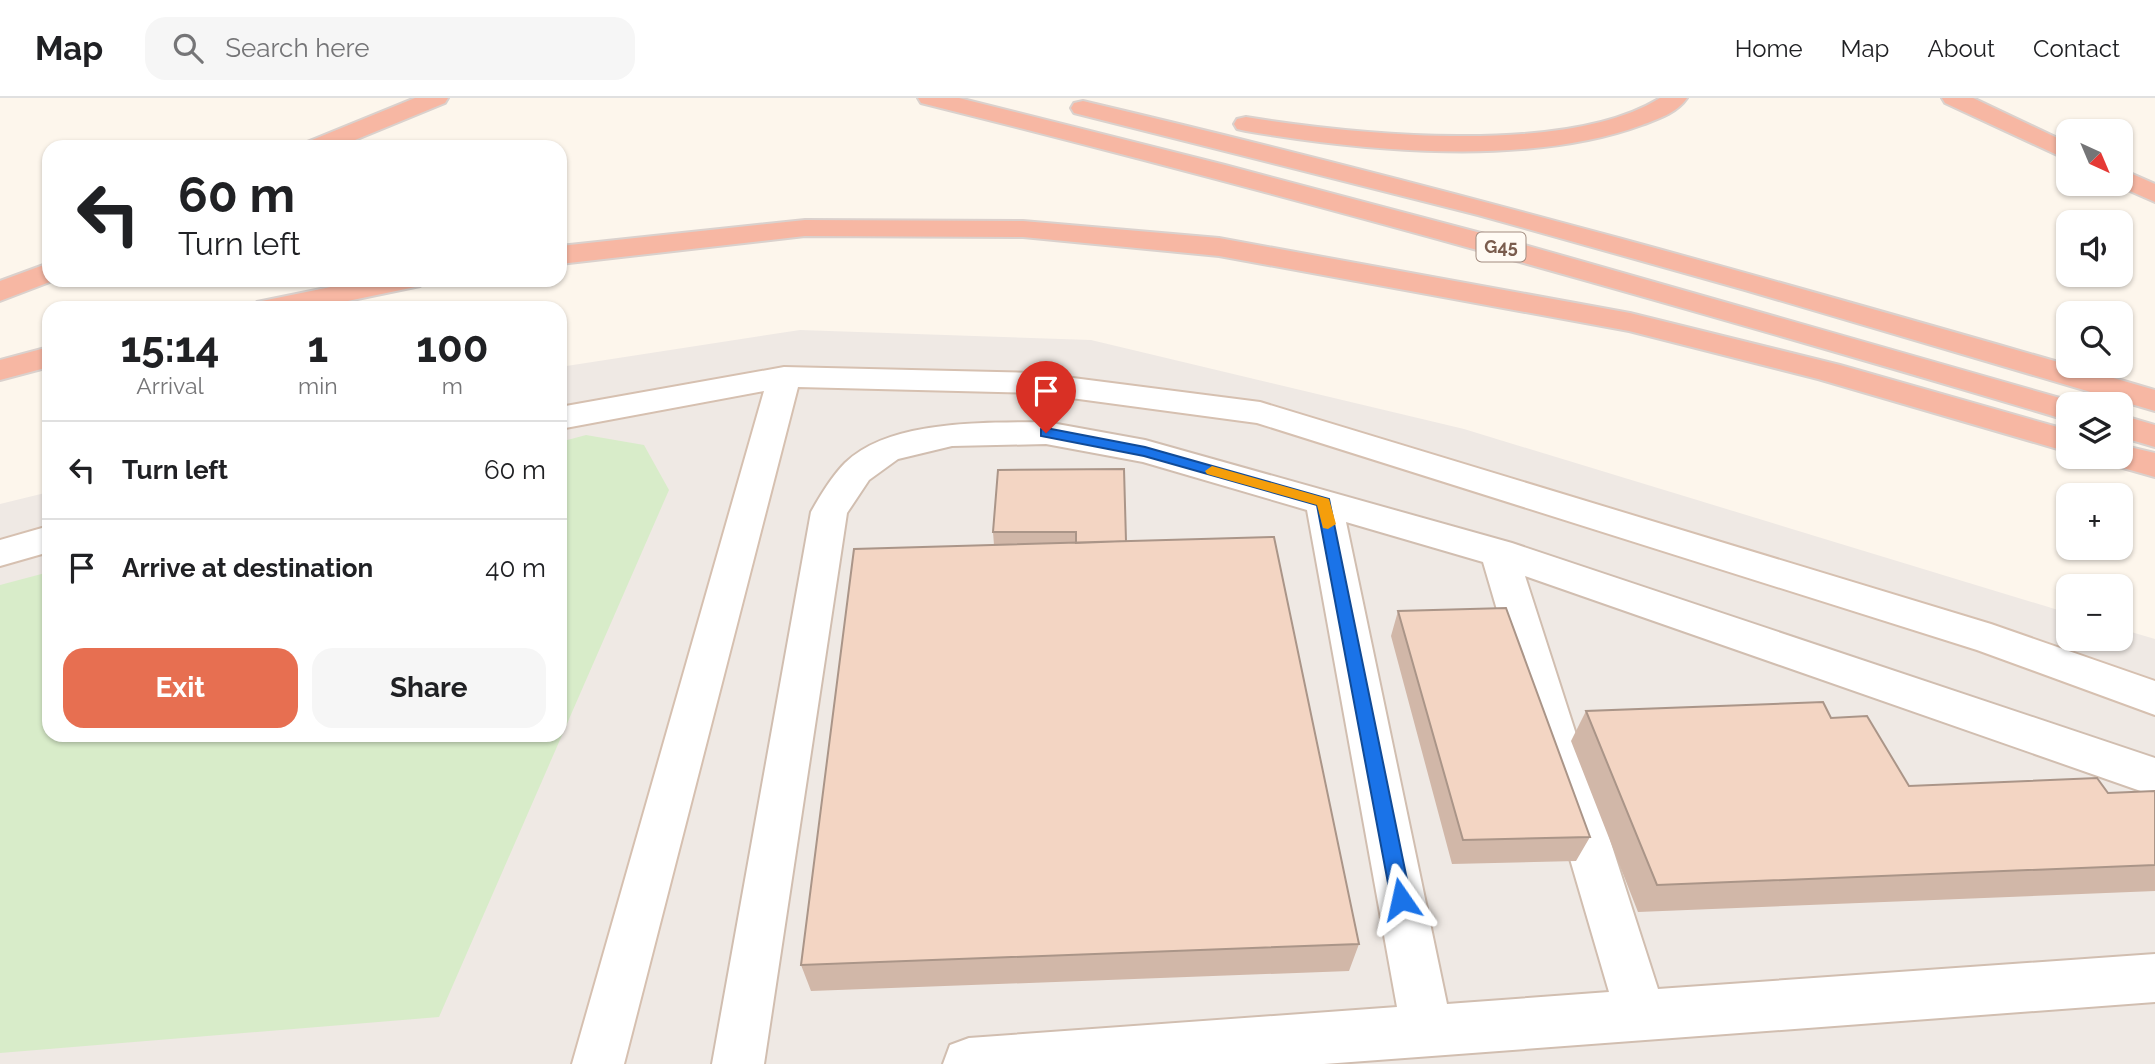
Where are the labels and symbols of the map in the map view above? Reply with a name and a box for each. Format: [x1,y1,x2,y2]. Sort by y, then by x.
north arrow [2056,119,2133,196]
road number: G45 [1476,232,1526,262]
pin [1016,361,1076,433]
position arrow [1364,862,1438,936]

